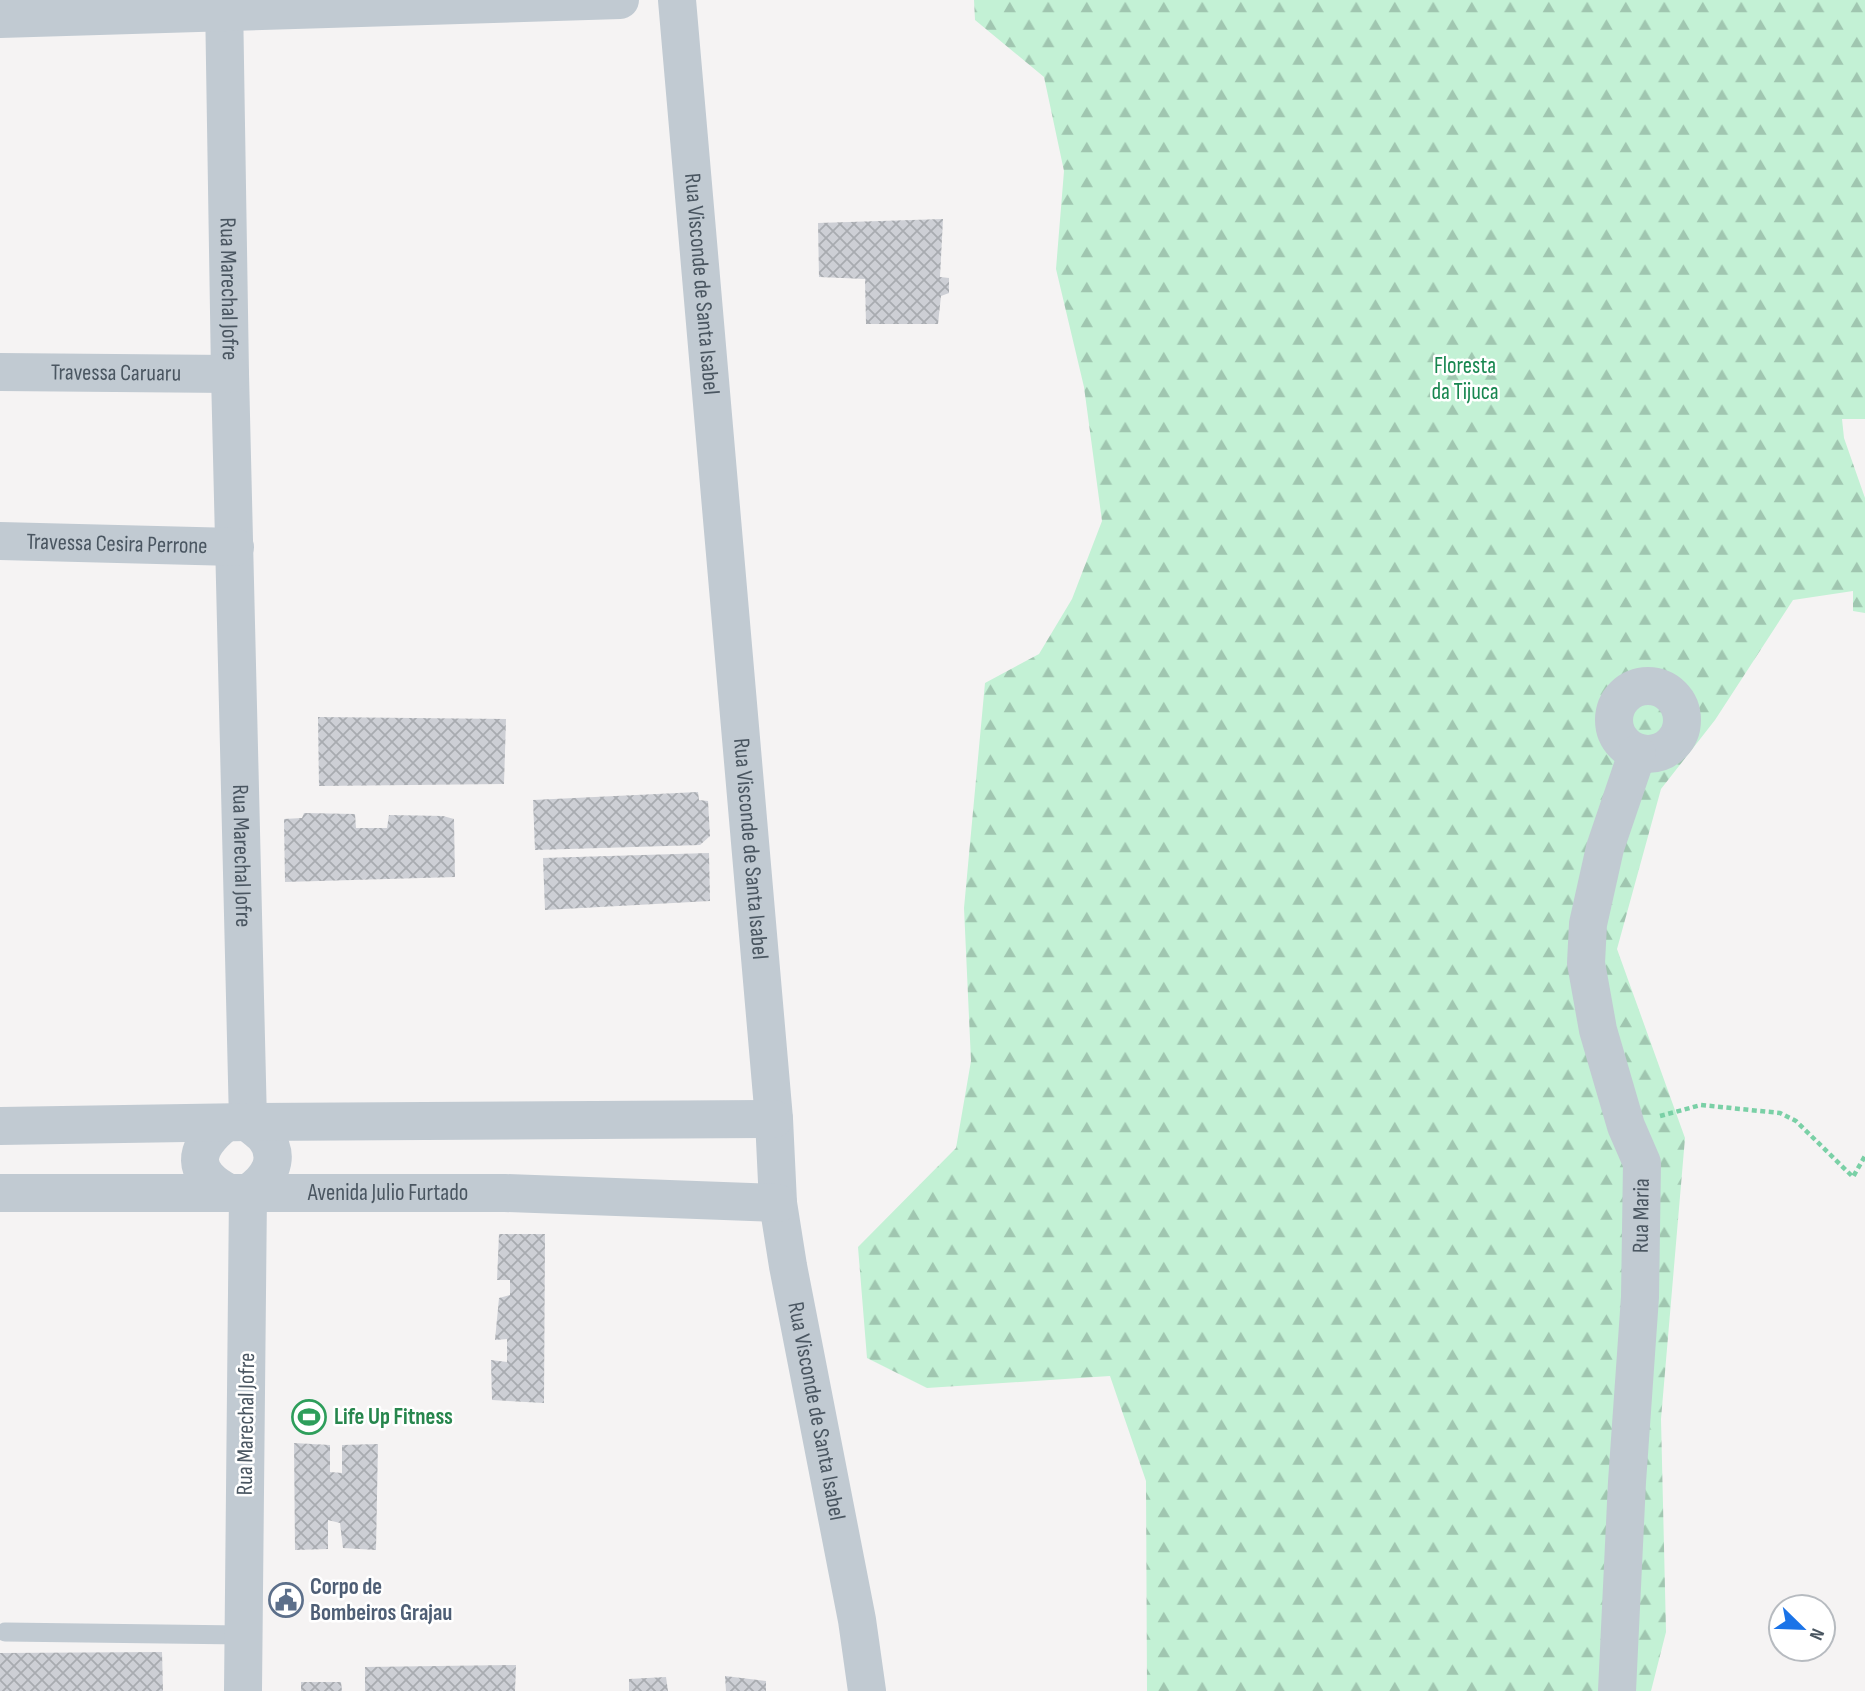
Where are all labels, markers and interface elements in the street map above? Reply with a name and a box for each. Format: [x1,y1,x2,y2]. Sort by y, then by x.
street label: Rua Visconde de Santa Isabel [678,172,725,396]
street label: Rua Marechal Jofre [213,217,244,361]
park label: Floresta da Tijuca [1431,352,1499,406]
street label: Travessa Caruaru [51,358,181,388]
street label: Travessa Cesira Perrone [26,528,208,560]
street label: Rua Visconde de Santa Isabel [727,737,774,961]
street label: Rua Marechal Jofre [226,784,257,928]
street label: Rua Maria [1627,1178,1656,1253]
street label: Avenida Julio Furtado [307,1179,468,1207]
street label: Rua Visconde de Santa Isabel [781,1299,851,1523]
street label: Rua Marechal Jofre [231,1352,261,1496]
sports icon: Life Up Fitness [290,1398,328,1436]
place label: Life Up Fitness [334,1403,453,1431]
place label: Corpo de Bombeiros Grajau [310,1573,452,1627]
public building icon: Corpo de Bombeiros Grajau [267,1581,305,1619]
north arrow [1767,1593,1837,1663]
text: N [1804,1625,1829,1643]

